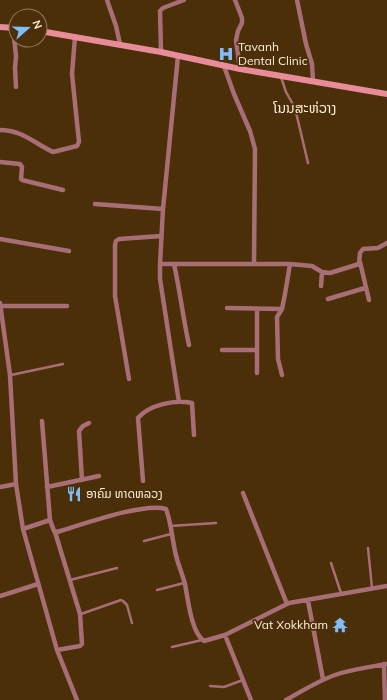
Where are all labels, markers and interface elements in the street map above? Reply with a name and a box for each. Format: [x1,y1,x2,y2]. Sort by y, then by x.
north arrow [8,8,48,48]
text: N [29,18,45,31]
place label: Tavanh Dental Clinic [238,39,308,68]
hospital icon: Tavanh Dental Clinic [217,45,235,63]
district label: ໂນນສະຫ່ວາງ [273,99,336,117]
restaurant icon: ອາຄົມ ທາດຫລວງ [65,485,83,503]
place label: ອາຄົມ ທາດຫລວງ [86,486,163,501]
temple icon: Vat Xokkham [331,616,349,634]
place label: Vat Xokkham [254,617,328,632]

